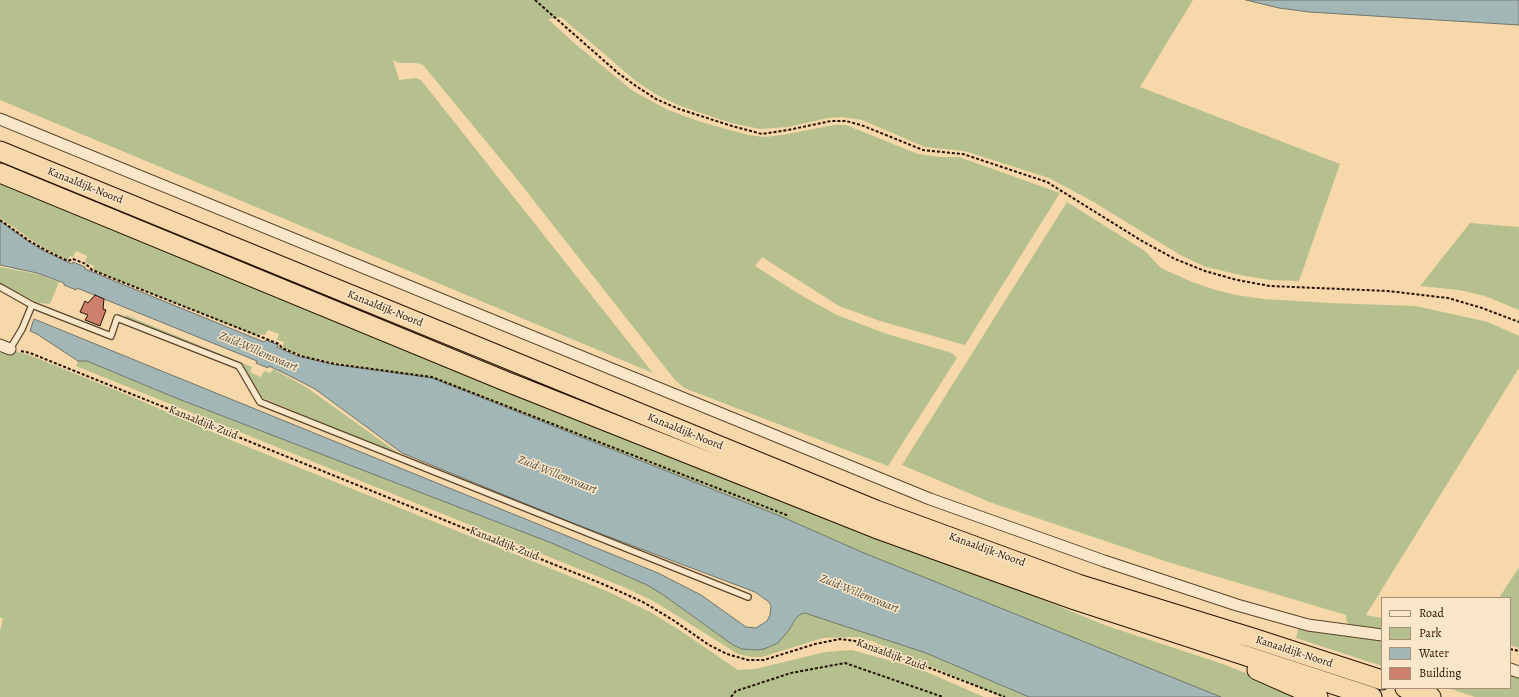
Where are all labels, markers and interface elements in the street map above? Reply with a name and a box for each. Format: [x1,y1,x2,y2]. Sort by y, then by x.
street label: Kanaaldijk-Noord [45,165,125,207]
street label: Kanaaldijk-Noord [345,288,425,330]
water label: Zuid-Willemsvaart [217,329,299,375]
street label: Kanaaldijk-Zuid [167,403,239,443]
street label: Kanaaldijk-Noord [645,411,725,453]
water label: Zuid-Willemsvaart [515,453,599,497]
street label: Kanaaldijk-Zuid [468,524,540,564]
street label: Kanaaldijk-Noord [947,530,1027,570]
water label: Zuid-Willemsvaart [817,572,901,616]
legend [1381,597,1511,689]
text: Road [1419,605,1444,621]
text: Park [1419,625,1442,641]
street label: Kanaaldijk-Noord [1254,633,1334,671]
street label: Kanaaldijk-Zuid [854,636,928,674]
text: Water [1419,645,1449,661]
text: Building [1419,665,1461,681]

